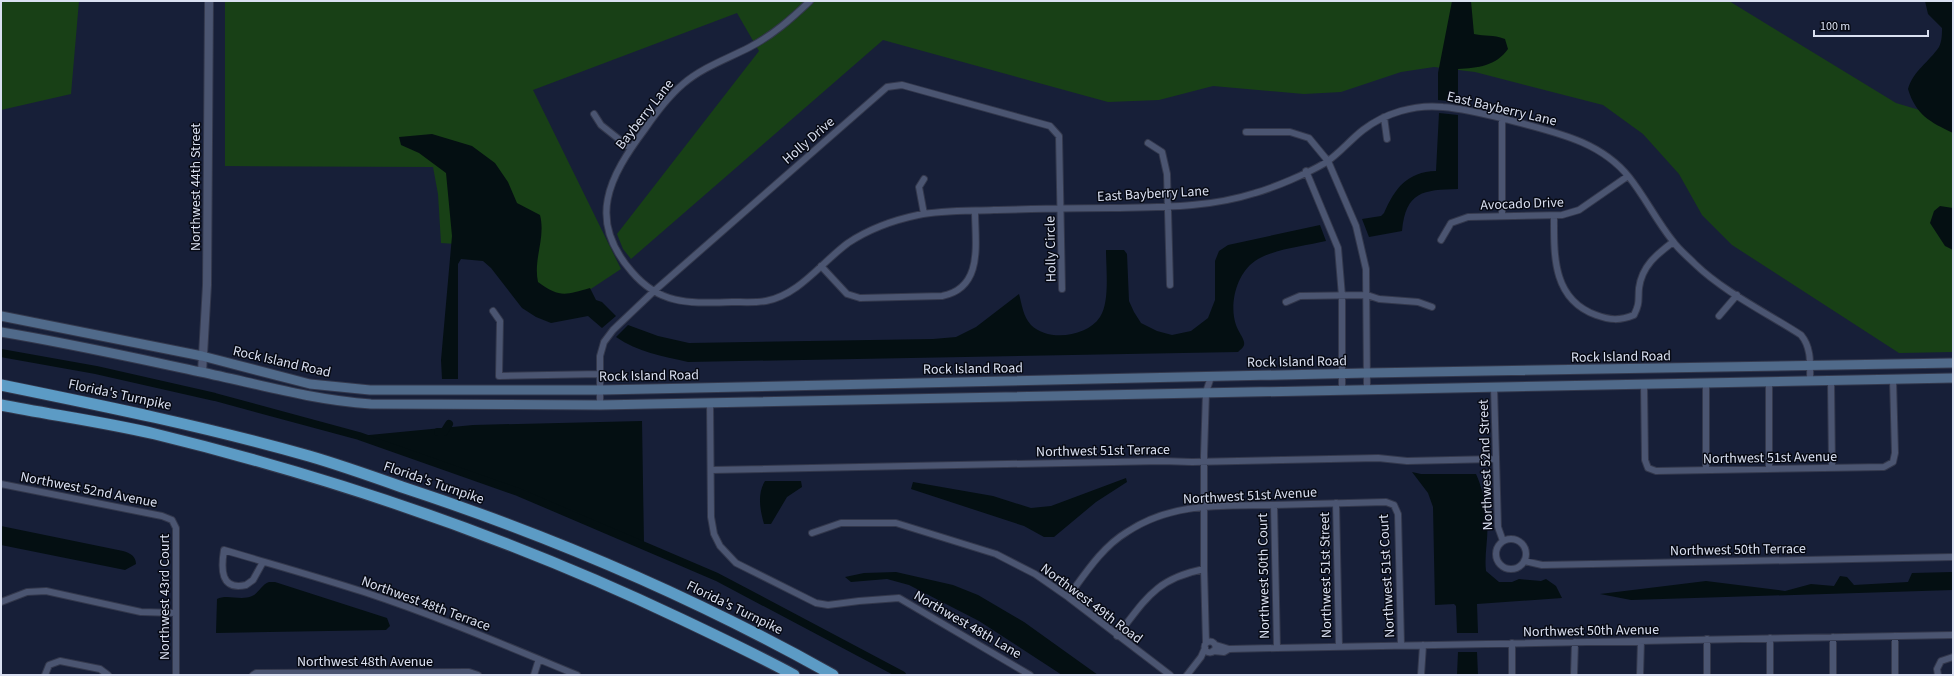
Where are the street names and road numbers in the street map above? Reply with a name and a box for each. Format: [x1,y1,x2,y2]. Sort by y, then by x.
street label: Bayberry Lane [611,75,679,154]
street label: East Bayberry Lane [1445,87,1559,131]
street label: Holly Drive [778,112,839,169]
street label: Northwest 44th Street [186,123,206,251]
street label: East Bayberry Lane [1097,181,1210,207]
street label: Avocado Drive [1480,193,1564,215]
street label: Holly Circle [1040,216,1062,282]
street label: Rock Island Road [231,341,333,383]
street label: Rock Island Road [1571,346,1671,368]
street label: Rock Island Road [1247,351,1347,373]
street label: Rock Island Road [923,358,1023,380]
street label: Rock Island Road [599,365,699,387]
street label: Florida's Turnpike [66,374,173,416]
street label: Northwest 52nd Street [1474,399,1498,531]
street label: Northwest 51st Terrace [1036,440,1170,462]
street label: Northwest 51st Avenue [1703,447,1837,469]
street label: Florida's Turnpike [381,456,487,509]
street label: Northwest 52nd Avenue [19,467,159,513]
street label: Northwest 51st Avenue [1183,483,1318,509]
street label: Northwest 51st Street [1315,512,1337,638]
street label: Northwest 50th Court [1253,513,1275,639]
street label: Northwest 51st Court [1374,513,1400,638]
street label: Northwest 43rd Court [155,534,175,660]
street label: Northwest 50th Terrace [1670,539,1806,561]
street label: Northwest 49th Road [1036,559,1147,649]
street label: Northwest 48th Terrace [358,571,493,637]
street label: Florida's Turnpike [683,576,786,640]
street label: Northwest 48th Lane [910,586,1025,664]
street label: Northwest 50th Avenue [1523,620,1659,642]
street label: Northwest 48th Avenue [297,652,433,672]

